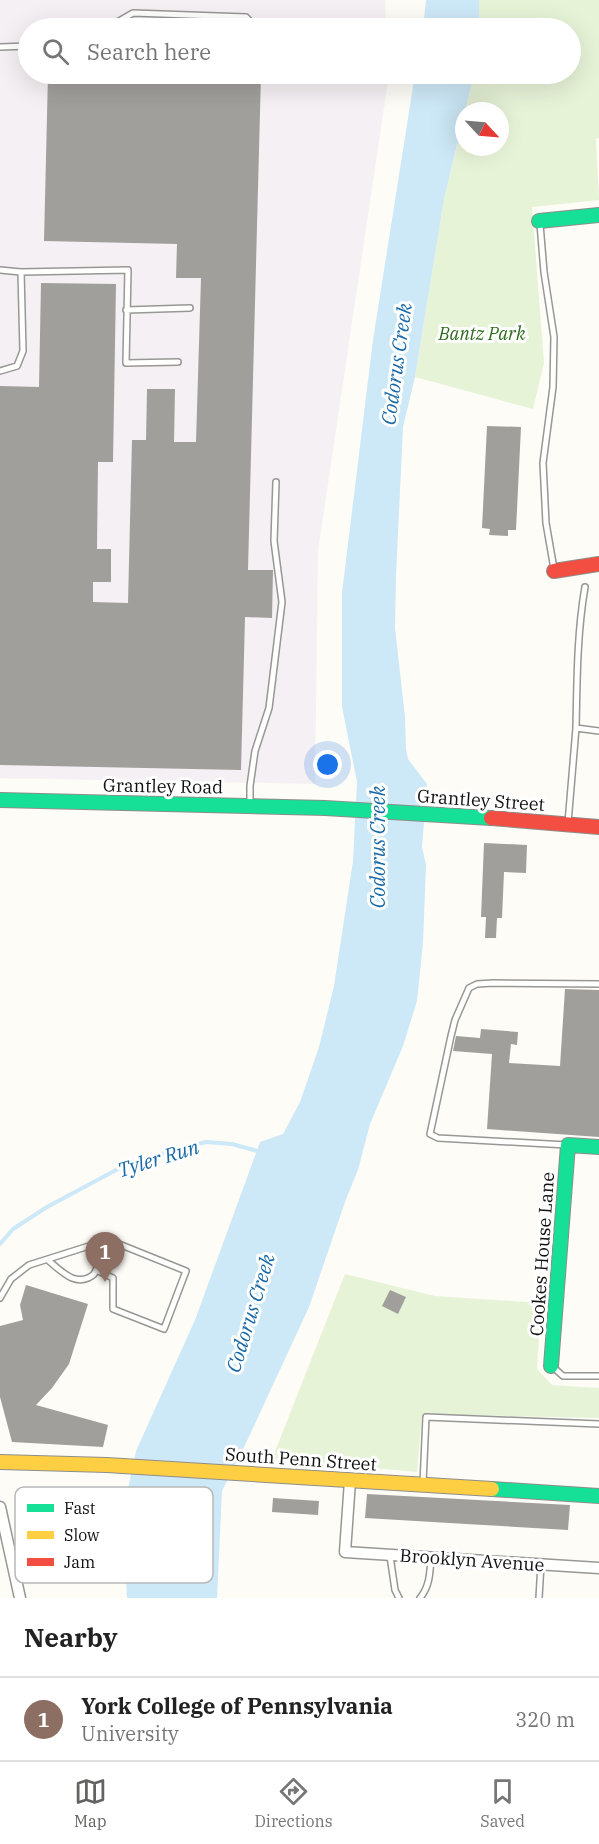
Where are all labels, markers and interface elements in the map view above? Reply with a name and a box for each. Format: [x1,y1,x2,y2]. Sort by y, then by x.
search box [18,18,581,84]
icon: search [39,35,72,68]
text: Search here [87,37,211,66]
north arrow [455,102,509,156]
water label: Codorus Creek [374,301,418,427]
park label: Bantz Park [438,322,526,345]
your location [313,750,342,779]
street label: Grantley Road [103,773,223,799]
street label: Grantley Street [416,784,546,816]
water label: Codorus Creek [364,785,391,908]
water label: Tyler Run [114,1133,203,1183]
street label: Cookes House Lane [525,1171,559,1337]
pin: 1 [86,1232,124,1282]
water label: Codorus Creek [219,1250,281,1376]
street label: South Penn Street [224,1442,378,1476]
legend [15,1487,213,1583]
text: Fast [64,1498,96,1518]
text: Slow [64,1525,100,1545]
street label: Brooklyn Avenue [399,1543,545,1577]
text: Jam [64,1552,95,1572]
text: Nearby [24,1620,118,1654]
text: York College of Pennsylvania [81,1691,393,1720]
text: 1 [38,1706,50,1733]
text: 320 m [515,1706,575,1733]
text: University [81,1720,179,1747]
tab: Map [74,1775,107,1831]
tab: Directions [255,1775,333,1831]
tab: Saved [480,1775,525,1831]

